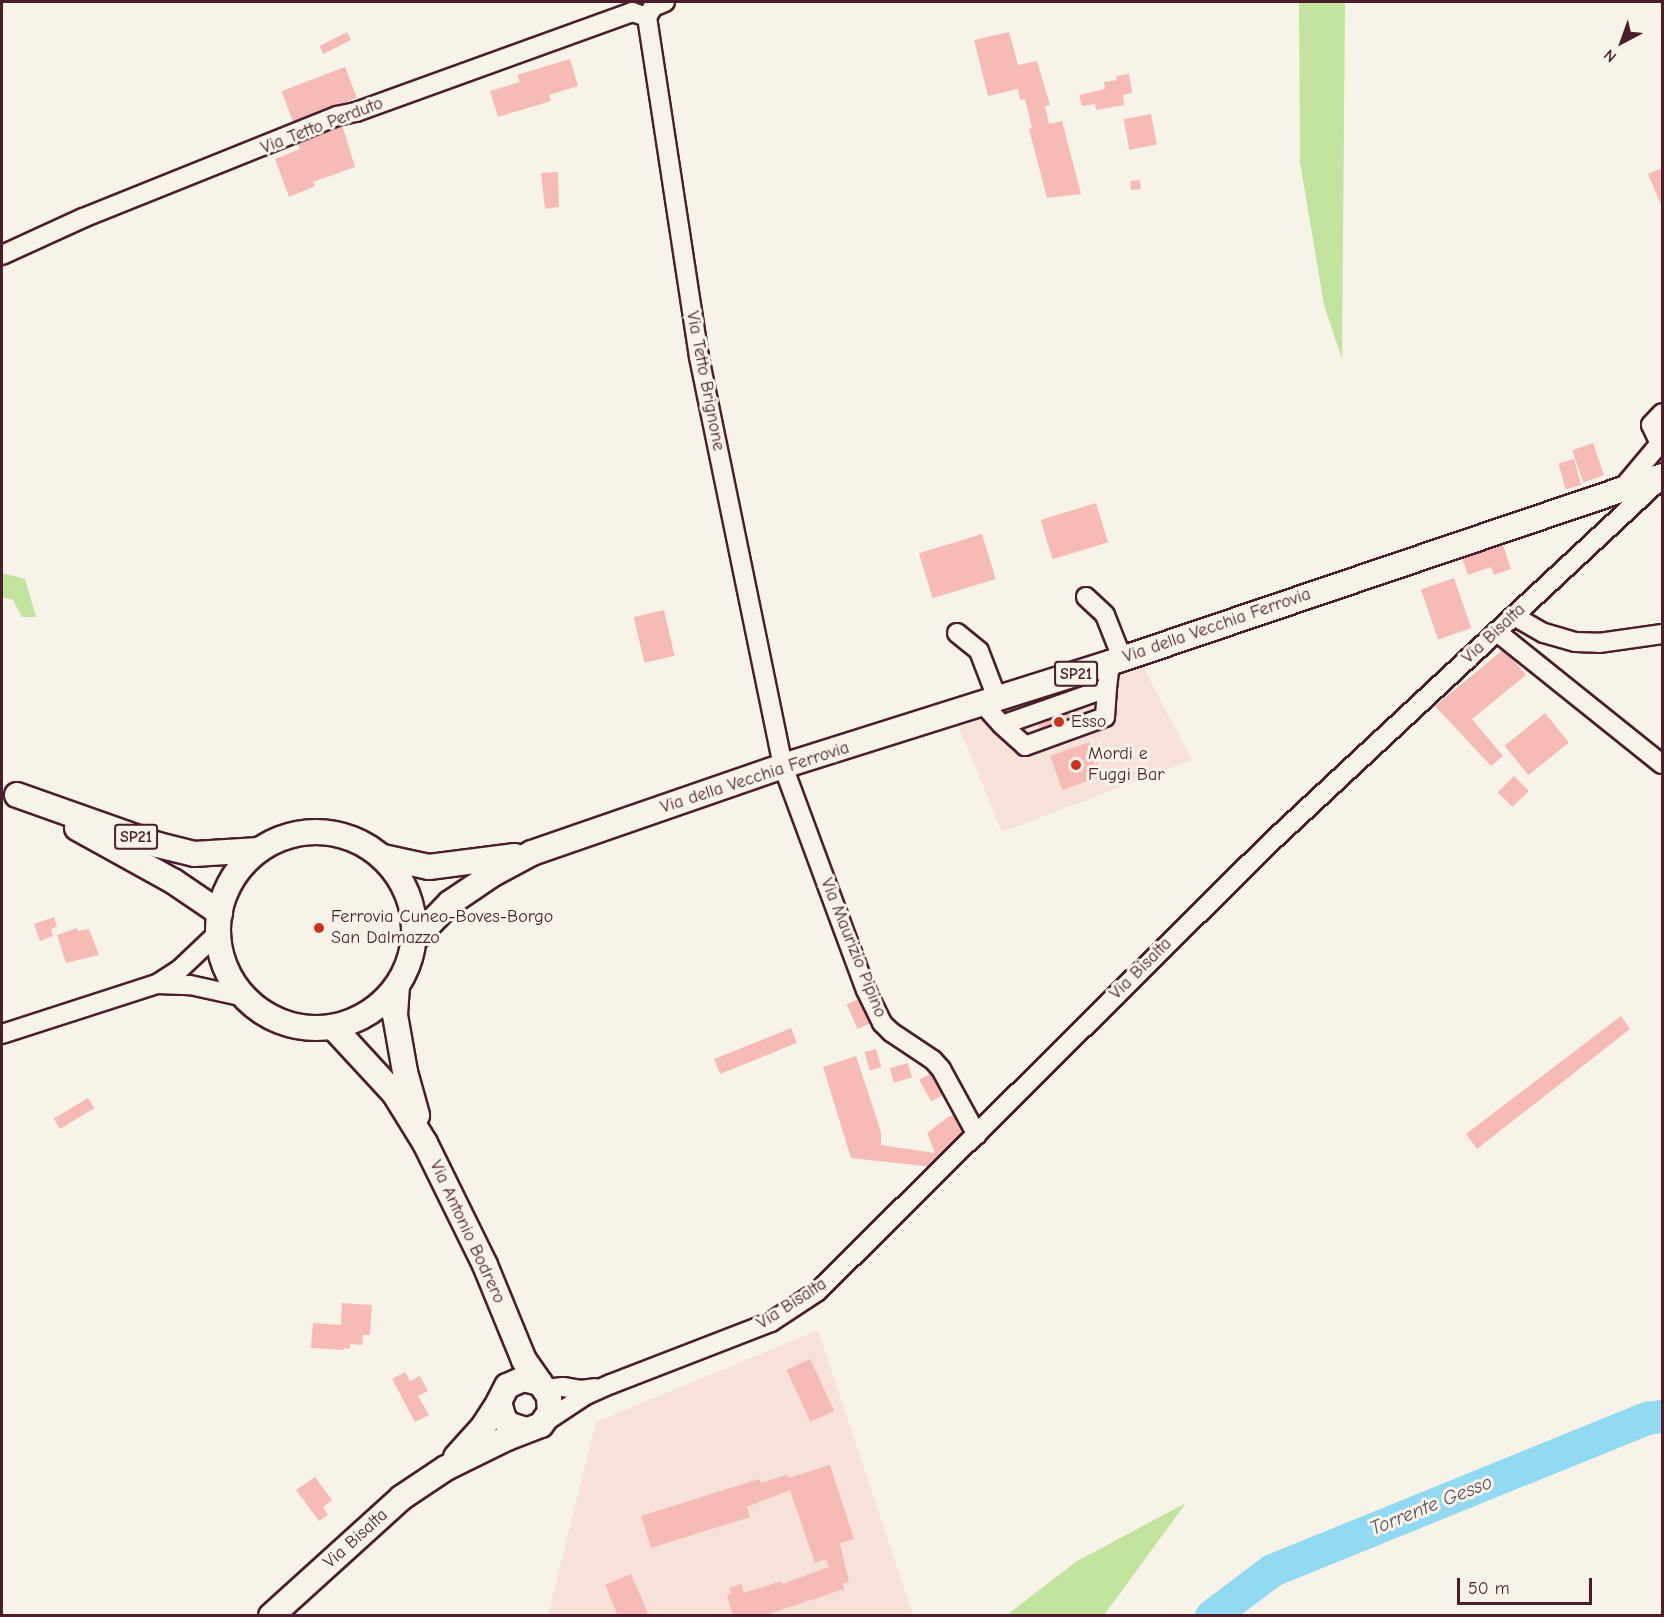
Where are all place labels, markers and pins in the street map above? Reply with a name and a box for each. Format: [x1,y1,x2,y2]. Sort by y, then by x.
place label: Esso [1071,711,1106,733]
marker: Esso [1052,715,1066,729]
place label: Mordi e Fuggi Bar [1088,744,1164,786]
marker: Mordi e Fuggi Bar [1069,758,1083,772]
place label: Ferrovia Cuneo-Boves-Borgo San Dalmazzo [331,907,553,950]
marker: Ferrovia Cuneo-Boves-Borgo San Dalmazzo [312,921,326,935]

